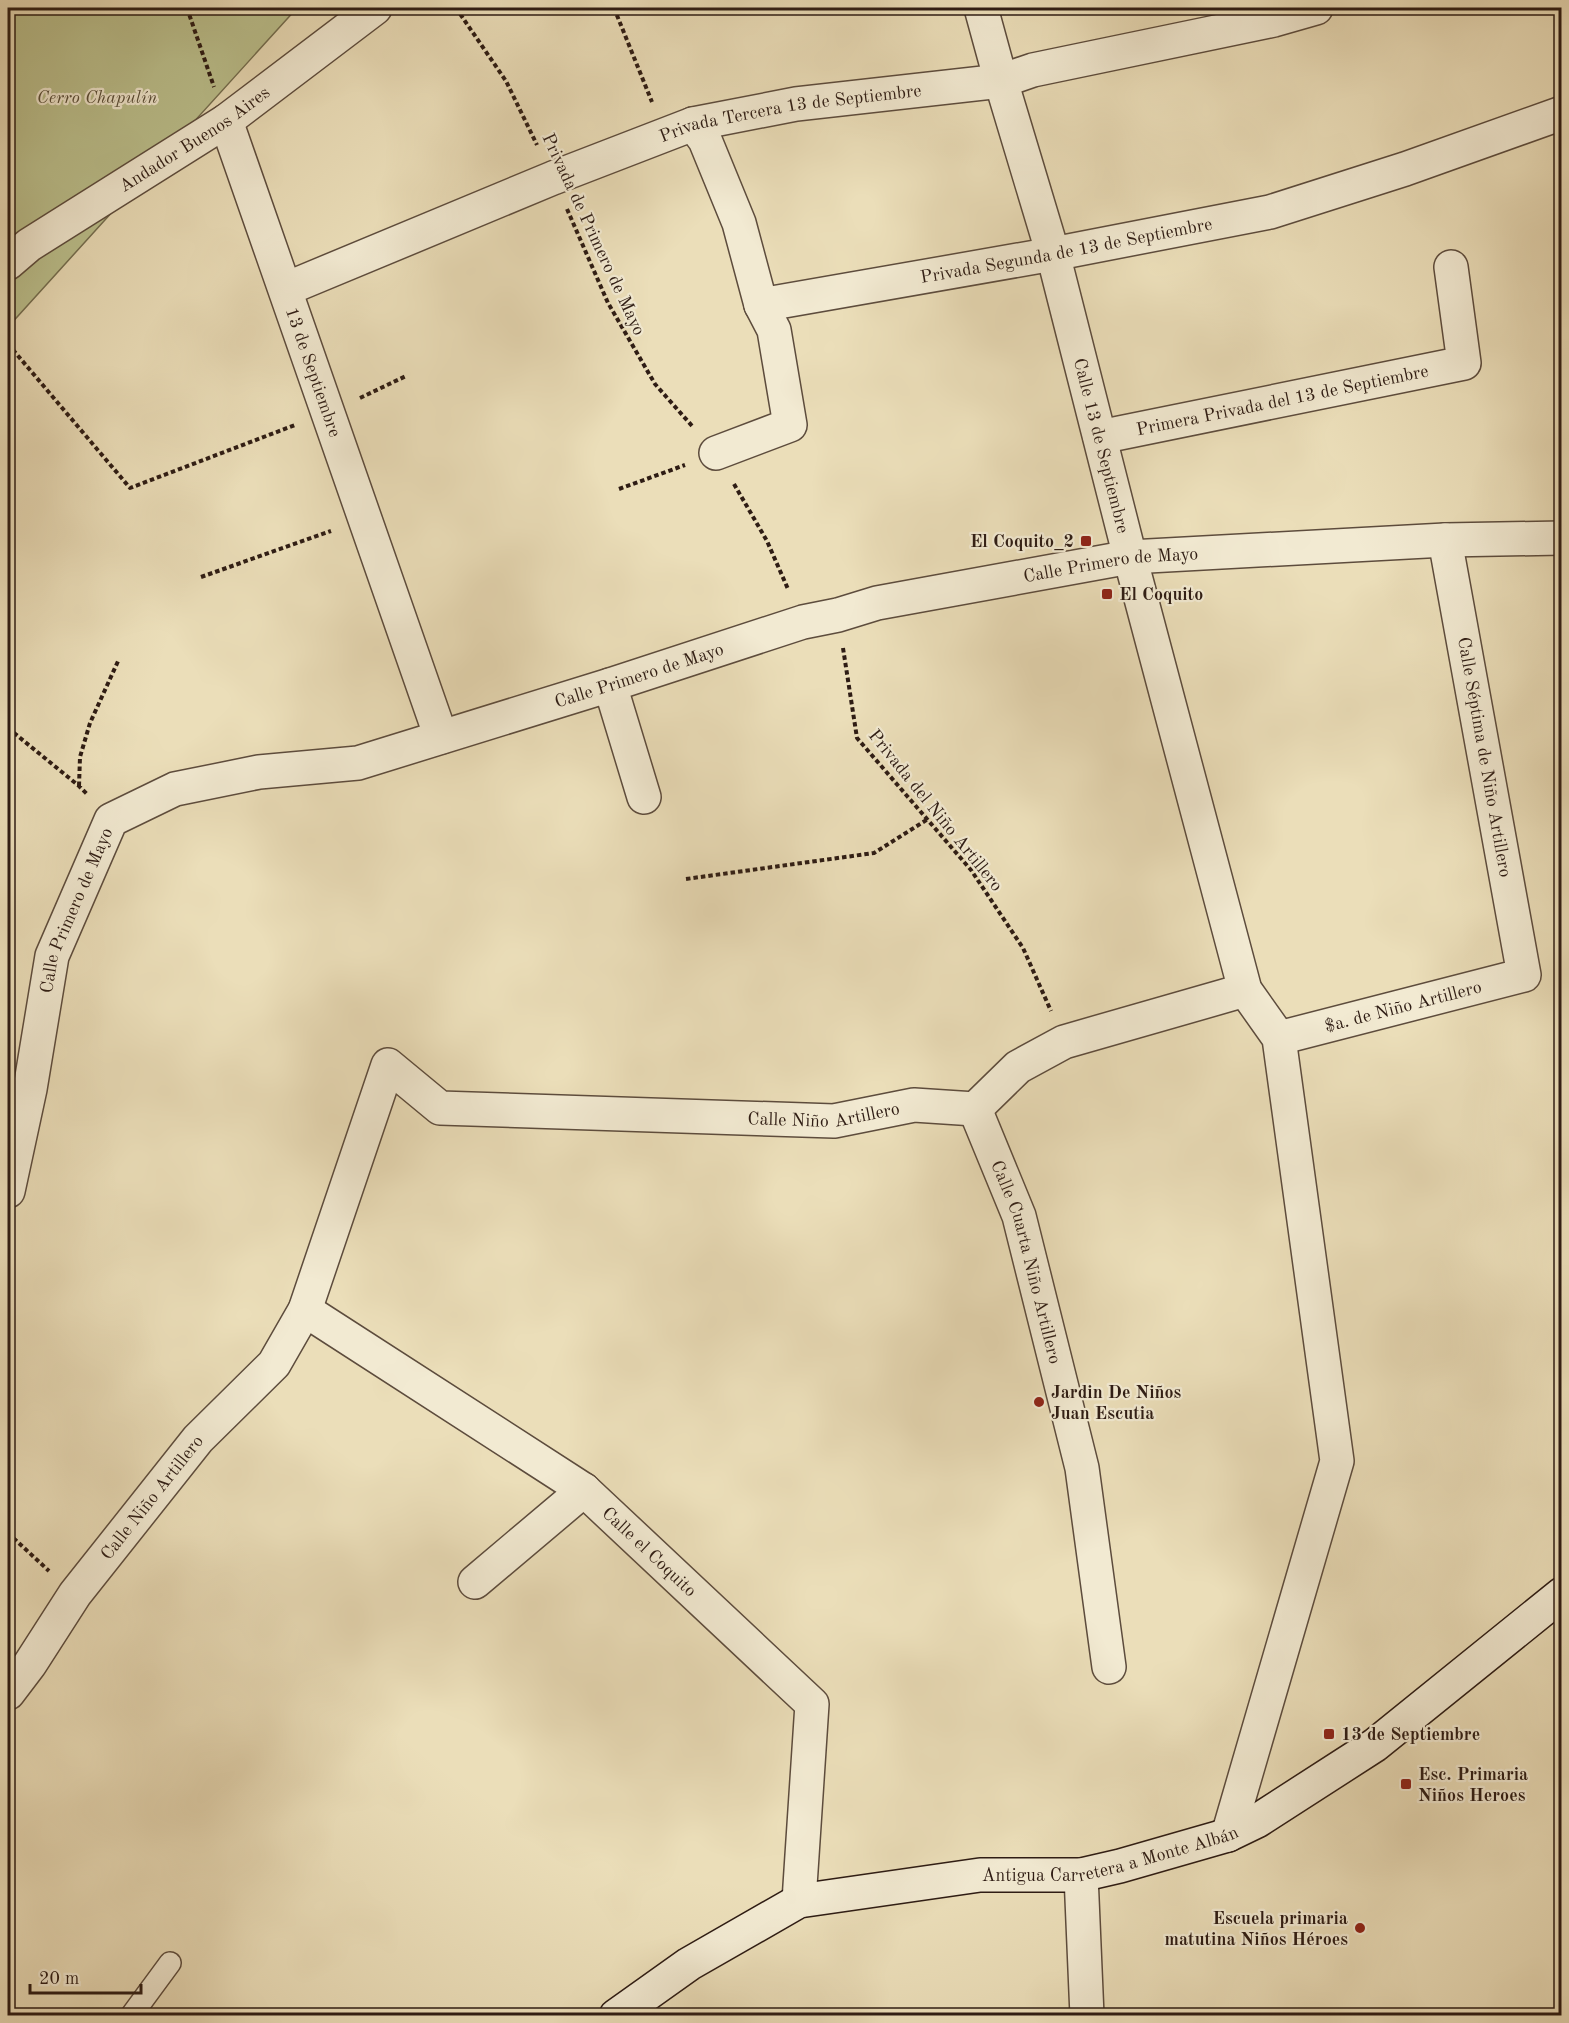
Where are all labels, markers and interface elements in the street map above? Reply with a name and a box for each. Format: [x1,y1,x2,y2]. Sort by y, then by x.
street label: Privada Tercera 13 de Septiembre [657,82,923,146]
street label: Andador Buenos Aires [116,83,274,196]
park label: Cerro Chapulín [37,89,157,107]
street label: Privada de Primero de Mayo [538,131,648,338]
street label: Privada Segunda de 13 de Septiembre [919,215,1214,287]
street label: 13 de Septiembre [282,305,344,440]
street label: Calle 13 de Septiembre [1070,356,1132,535]
street label: Primera Privada del 13 de Septiembre [1135,362,1430,439]
place label: El Coquito_2 [970,533,1074,551]
marker: El Coquito_2 [1079,534,1093,548]
street label: Calle Primero de Mayo [1022,545,1199,586]
place label: El Coquito [1119,586,1203,604]
marker: El Coquito [1100,587,1114,601]
street label: Calle Séptima de Niño Artillero [1454,636,1514,879]
street label: Calle Primero de Mayo [553,640,726,712]
street label: Privada del Niño Artillero [865,726,1006,895]
street label: Calle Primero de Mayo [38,825,117,995]
street label: $a. de Niño Artillero [1323,978,1484,1036]
street label: Calle Niño Artillero [747,1100,901,1131]
street label: Calle Cuarta Niño Artillero [987,1158,1064,1366]
place label: Jardin De Niños Juan Escutia [1051,1384,1182,1423]
marker: Jardin De Niños Juan Escutia [1032,1395,1046,1409]
street label: Calle Niño Artillero [98,1432,207,1564]
street label: Calle el Coquito [598,1504,700,1601]
place label: 13 de Septiembre [1341,1726,1480,1744]
marker: 13 de Septiembre [1322,1727,1336,1741]
place label: Esc. Primaria Niños Heroes [1418,1766,1528,1805]
marker: Esc. Primaria Niños Heroes [1399,1777,1413,1791]
street label: Antigua Carretera a Monte Albán [982,1823,1242,1885]
place label: Escuela primaria matutina Niños Héroes [1165,1910,1348,1949]
marker: Escuela primaria matutina Niños Héroes [1353,1921,1367,1935]
scale bar [30,1957,141,1995]
text: 20 m [39,1970,79,1988]

